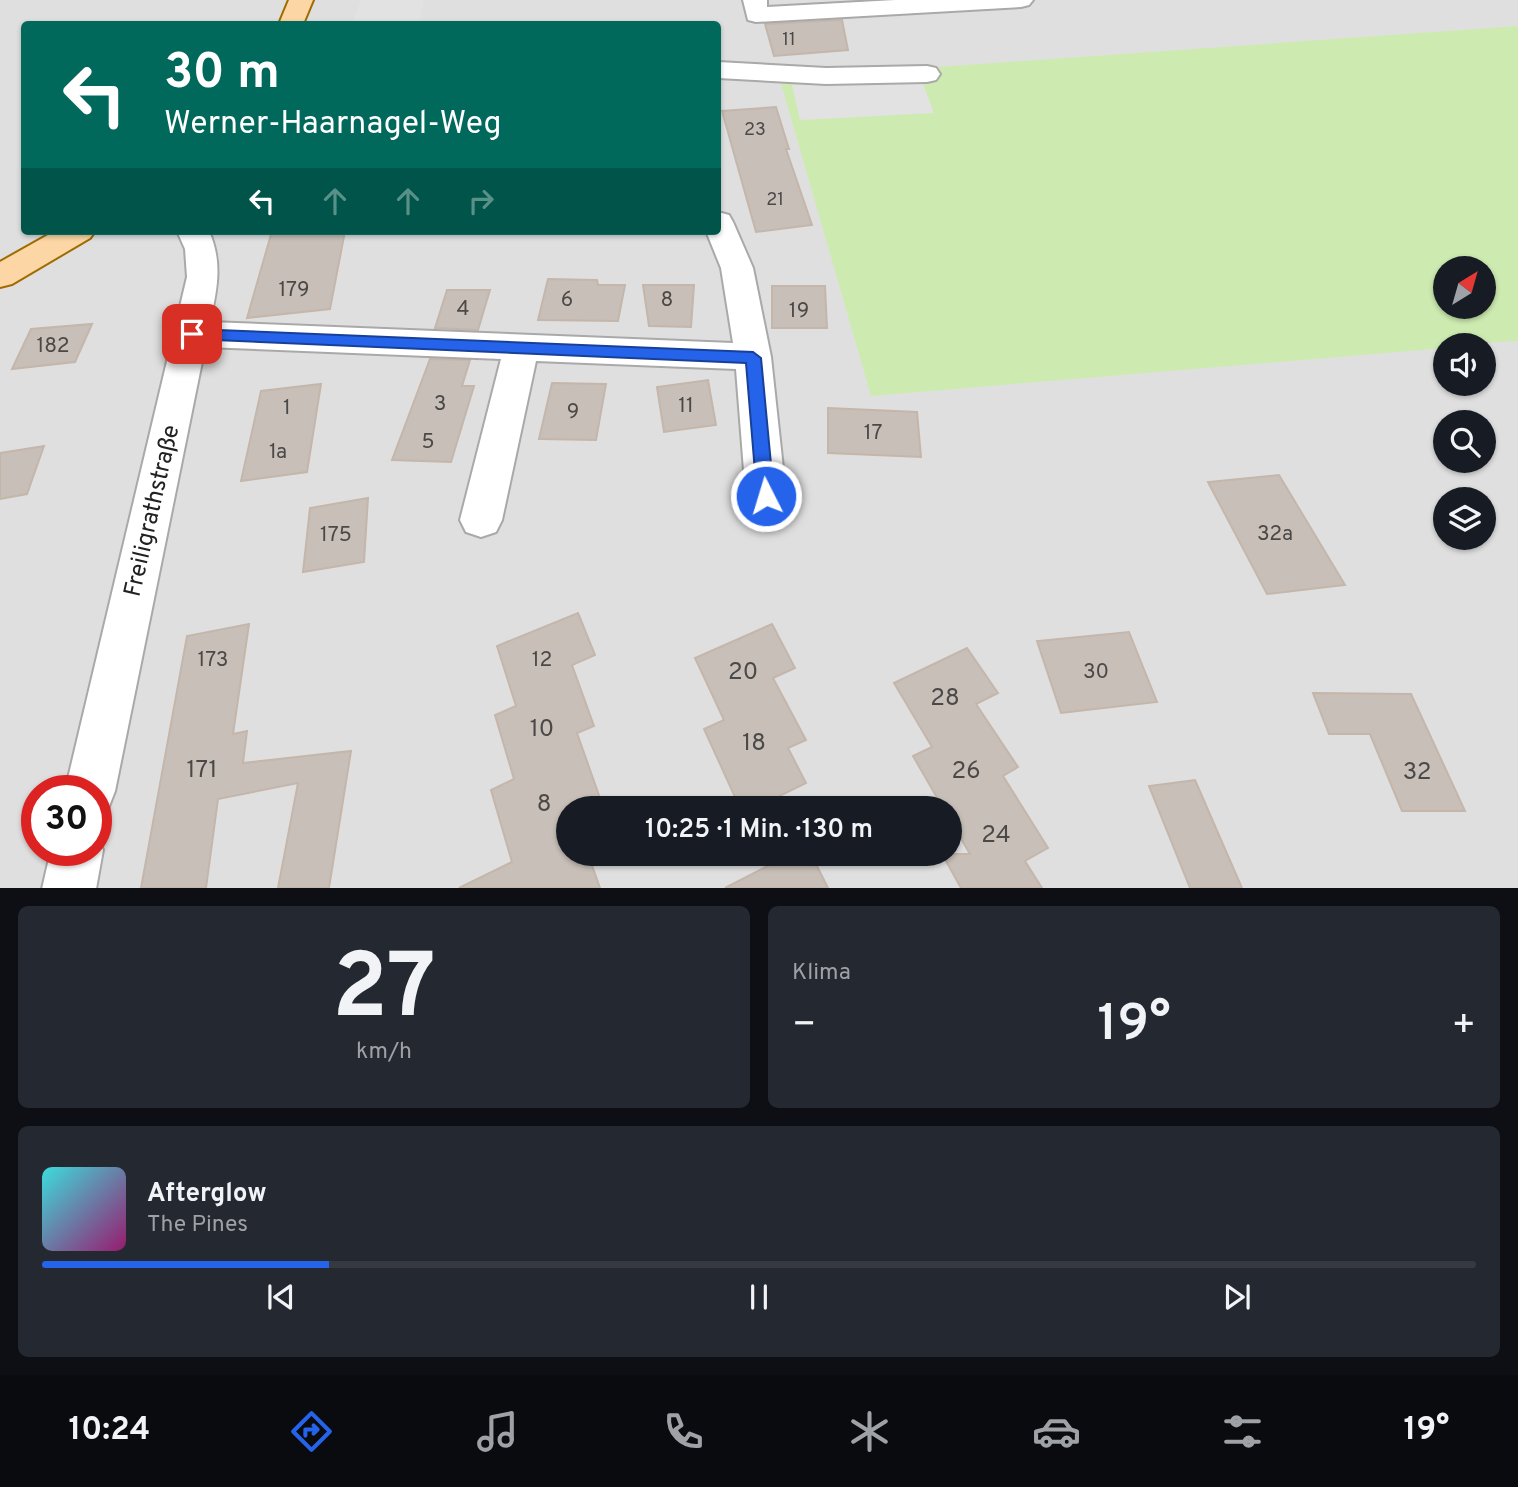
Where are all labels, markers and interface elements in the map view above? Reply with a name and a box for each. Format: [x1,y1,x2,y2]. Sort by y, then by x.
house number: 11 [782,29,796,52]
text: 30 m [164,44,280,106]
icon: left [49,49,140,140]
text: Werner-Haarnagel-Weg [164,105,502,145]
house number: 23 [744,119,766,142]
icon: left [243,182,281,220]
icon: ahead [316,182,354,220]
icon: ahead [389,182,427,220]
icon: right [462,182,500,220]
house number: 21 [766,189,784,212]
north arrow [1433,256,1496,318]
map controls [1433,256,1496,550]
house number: 179 [278,277,310,304]
house number: 6 [561,287,573,314]
house number: 8 [661,287,673,314]
house number: 4 [456,296,470,323]
house number: 19 [789,298,809,325]
pin [162,304,222,364]
icon: arrive [173,315,211,353]
house number: 182 [36,333,70,360]
button: sound [1433,333,1496,396]
house number: 3 [434,391,446,418]
house number: 11 [678,393,694,420]
house number: 1 [283,395,291,422]
house number: 9 [567,399,579,426]
button: search [1433,410,1496,473]
house number: 17 [864,420,882,447]
street label: Freiligrathstraße [119,422,187,600]
house number: 5 [421,429,435,456]
house number: 1a [269,439,287,466]
position arrow [729,459,803,533]
button: layers [1433,487,1496,550]
house number: 32a [1257,521,1293,548]
house number: 175 [320,522,352,549]
house number: 173 [197,647,229,674]
house number: 12 [532,647,552,674]
house number: 20 [728,658,758,688]
house number: 30 [1083,659,1109,686]
house number: 28 [930,684,960,714]
house number: 10 [530,715,554,745]
house number: 18 [742,729,766,759]
house number: 171 [187,756,217,786]
house number: 26 [951,757,981,787]
house number: 32 [1403,758,1431,788]
speed limit sign: 30 [21,775,112,866]
house number: 8 [537,790,551,820]
text: 10:25 · 1 Min. · 130 m [645,814,873,847]
house number: 24 [981,821,1011,851]
text: 27 [332,935,436,1050]
text: Klima [792,959,851,988]
text: 19° [1097,993,1171,1059]
text: − [792,1002,817,1051]
text: + [1451,1002,1476,1051]
text: km/h [356,1038,412,1067]
text: Afterglow [147,1178,267,1211]
text: The Pines [147,1211,248,1240]
icon: previous [262,1278,300,1316]
icon: pause [740,1278,778,1316]
icon: next [1218,1278,1256,1316]
icon: directions [287,1407,336,1456]
icon: music [473,1407,522,1456]
icon: phone [659,1407,708,1456]
icon: climate [845,1407,894,1456]
icon: car [1032,1407,1081,1456]
icon: filters [1218,1407,1267,1456]
text: 10:24 [69,1411,150,1451]
text: 19° [1404,1411,1449,1451]

